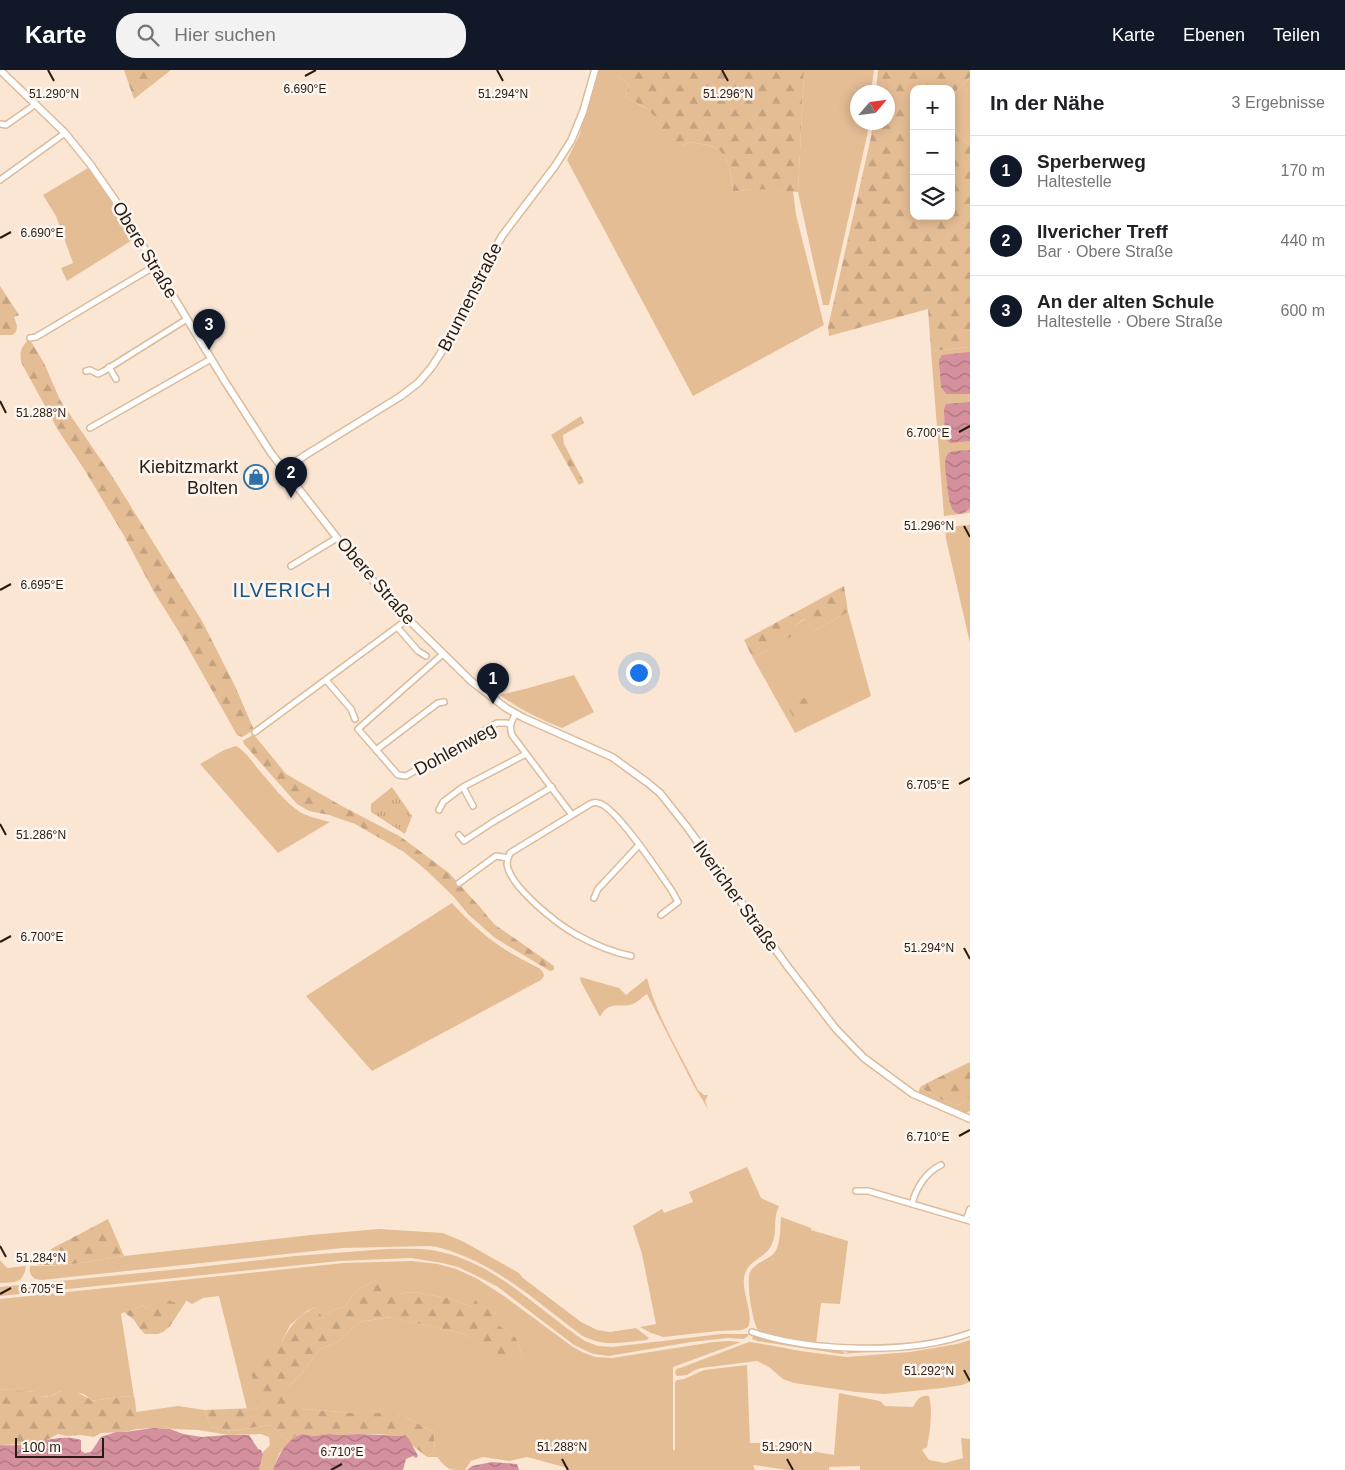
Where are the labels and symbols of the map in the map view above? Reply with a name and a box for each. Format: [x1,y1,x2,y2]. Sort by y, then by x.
text: 6.690°E [284,82,326,96]
north arrow [850,85,895,130]
text: 51.290°N [29,87,79,101]
text: 51.294°N [478,87,528,101]
text: 51.296°N [703,87,753,101]
street label: Obere Straße [108,198,182,302]
text: 6.690°E [21,226,63,240]
street label: Brunnenstraße [434,239,506,355]
pin: 3 [193,309,225,350]
text: 51.288°N [16,406,66,420]
text: 6.700°E [907,426,949,440]
place label: Kiebitzmarkt Bolten [139,457,238,498]
pin: 2 [275,457,307,498]
shop icon: Kiebitzmarkt Bolten [243,464,269,490]
text: 51.296°N [904,519,954,533]
street label: Obere Straße [333,533,419,629]
text: 6.695°E [21,578,63,592]
district label: ILVERICH [233,579,331,601]
your location [626,660,652,686]
pin: 1 [477,663,509,704]
street label: Dohlenweg [411,718,499,780]
text: 6.705°E [907,778,949,792]
text: 51.286°N [16,828,66,842]
street label: Ilvericher Straße [689,837,783,955]
text: 6.700°E [21,930,63,944]
text: 51.294°N [904,941,954,955]
text: 6.710°E [907,1130,949,1144]
text: 51.284°N [16,1251,66,1265]
text: 6.705°E [21,1282,63,1296]
text: 51.292°N [904,1364,954,1378]
scale bar [15,1435,104,1458]
text: 51.288°N [537,1440,587,1454]
text: 51.290°N [762,1440,812,1454]
text: 6.710°E [321,1445,363,1459]

